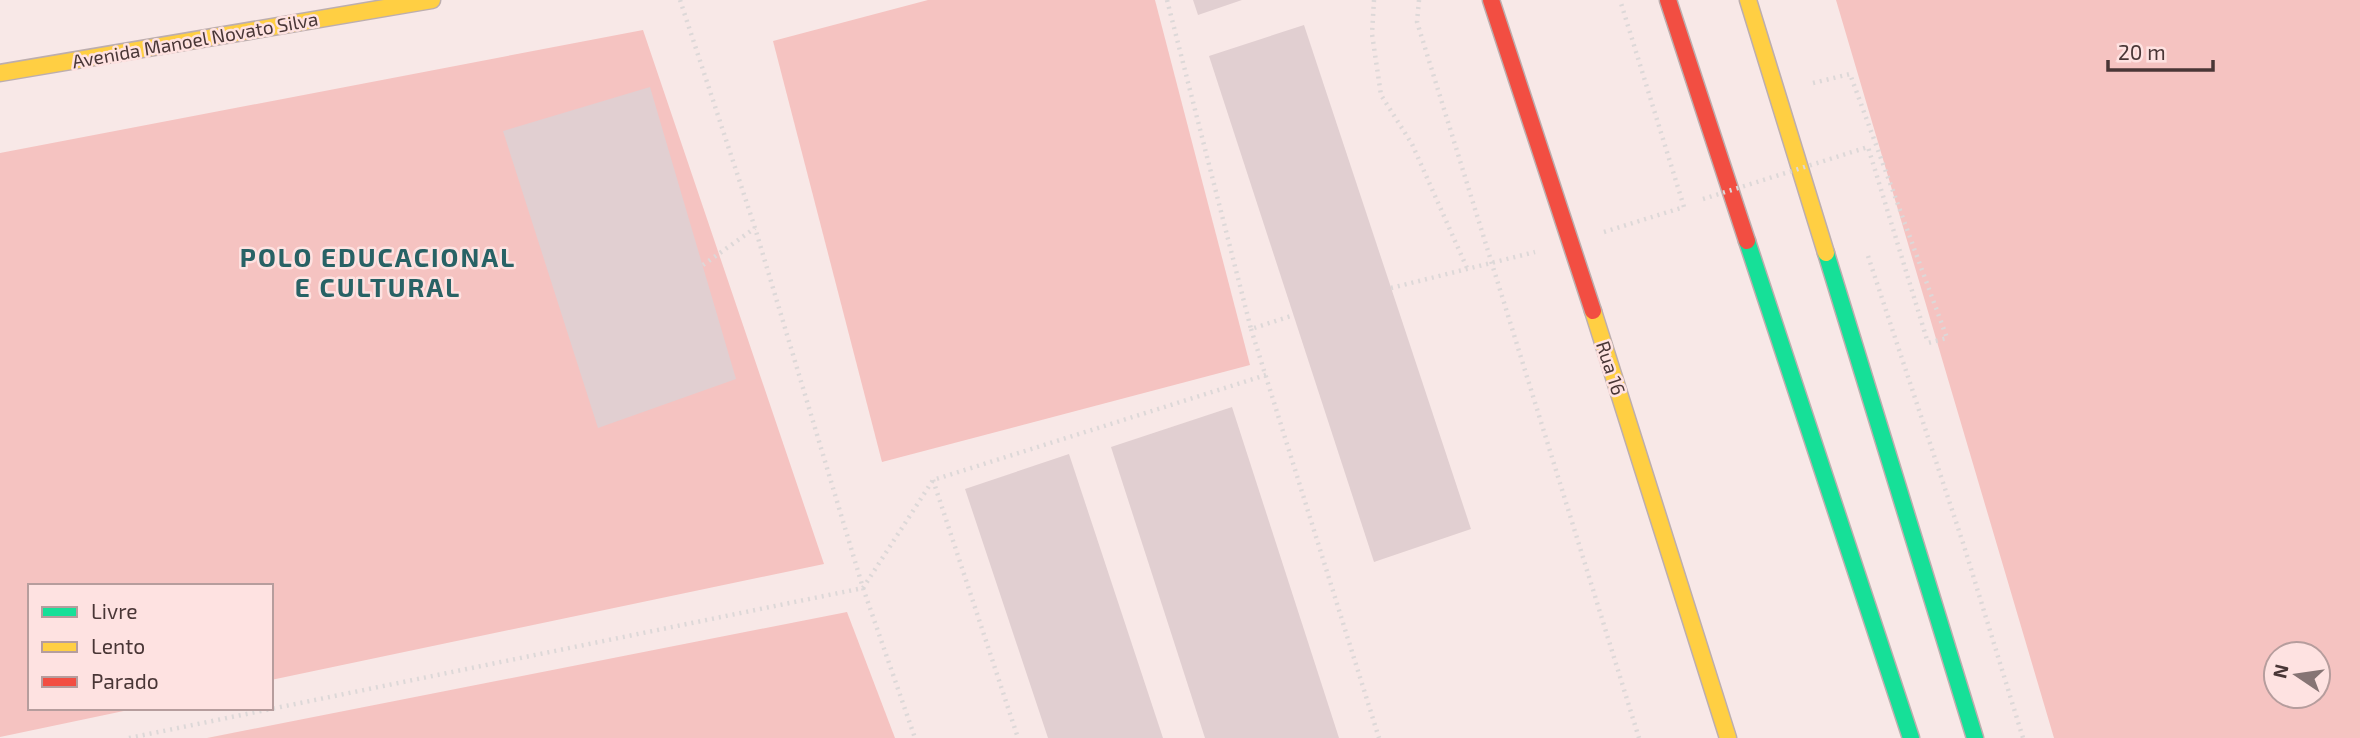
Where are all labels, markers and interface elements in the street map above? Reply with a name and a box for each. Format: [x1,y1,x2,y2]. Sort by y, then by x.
street label: Avenida Manoel Novato Silva [70,7,320,72]
scale bar [2108,28,2213,72]
text: 20 m [2118,39,2166,64]
district label: POLO EDUCACIONAL E CULTURAL [240,241,516,302]
street label: Rua 16 [1592,338,1631,398]
legend [28,584,273,710]
text: Livre [91,598,138,623]
text: Lento [91,633,145,658]
north arrow [2262,640,2332,710]
text: N [2267,662,2293,680]
text: Parado [91,668,159,693]

